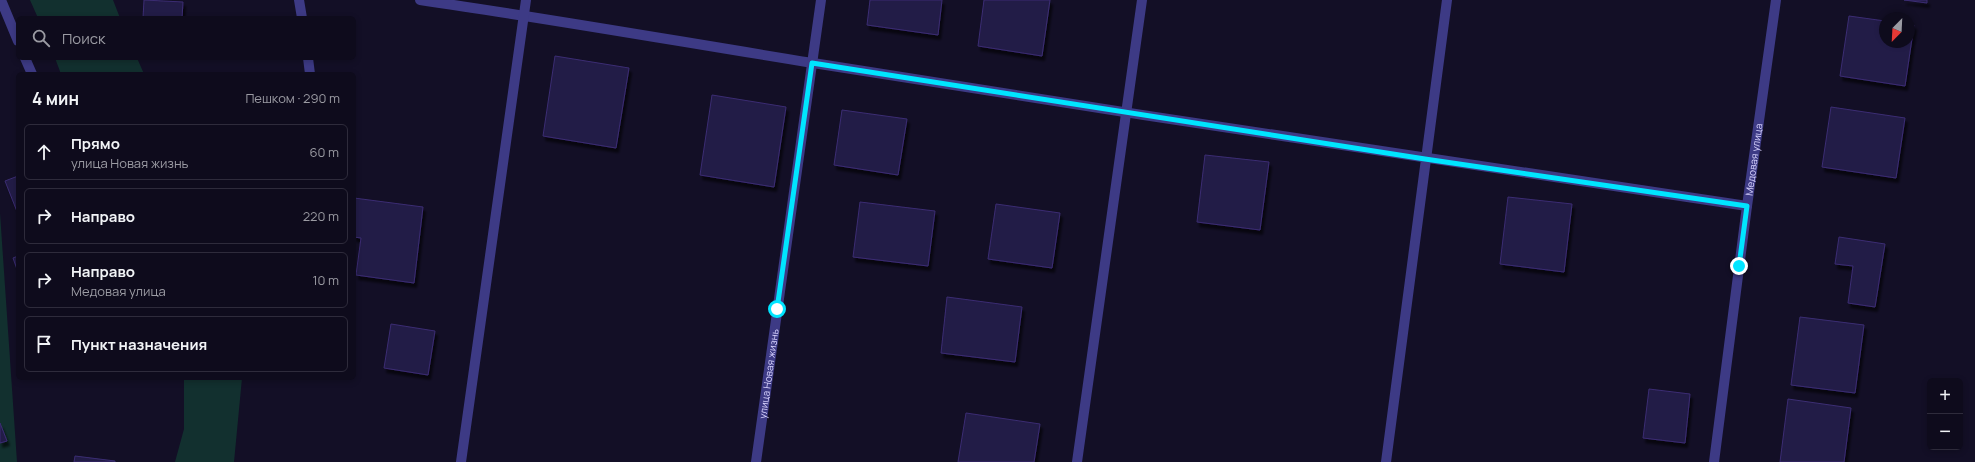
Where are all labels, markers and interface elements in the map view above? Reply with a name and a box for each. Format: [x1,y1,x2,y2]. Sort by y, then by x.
north arrow [1879,12,1915,48]
search box [16,16,356,60]
icon: search [30,27,52,49]
text: Поиск [62,28,106,49]
text: 4 мин [32,87,79,110]
text: Пешком · 290 m [245,89,340,107]
street label: Медовая улица [1742,122,1766,197]
text: Прямо [71,133,120,154]
icon: ahead [33,141,55,163]
text: 60 m [309,143,339,161]
text: улица Новая жизнь [71,154,189,172]
icon: right [33,205,55,227]
text: Направо [71,206,135,227]
text: 220 m [303,207,339,225]
route end [1730,257,1748,275]
text: Направо [71,261,135,282]
icon: right [33,269,55,291]
text: 10 m [312,271,339,289]
text: Медовая улица [71,282,166,300]
route start [768,300,786,318]
street label: улица Новая жизнь [755,328,782,420]
icon: arrive [33,333,55,355]
text: Пункт назначения [71,334,207,355]
map controls [1927,378,1963,450]
button: + [1927,378,1963,414]
button: − [1927,414,1963,450]

